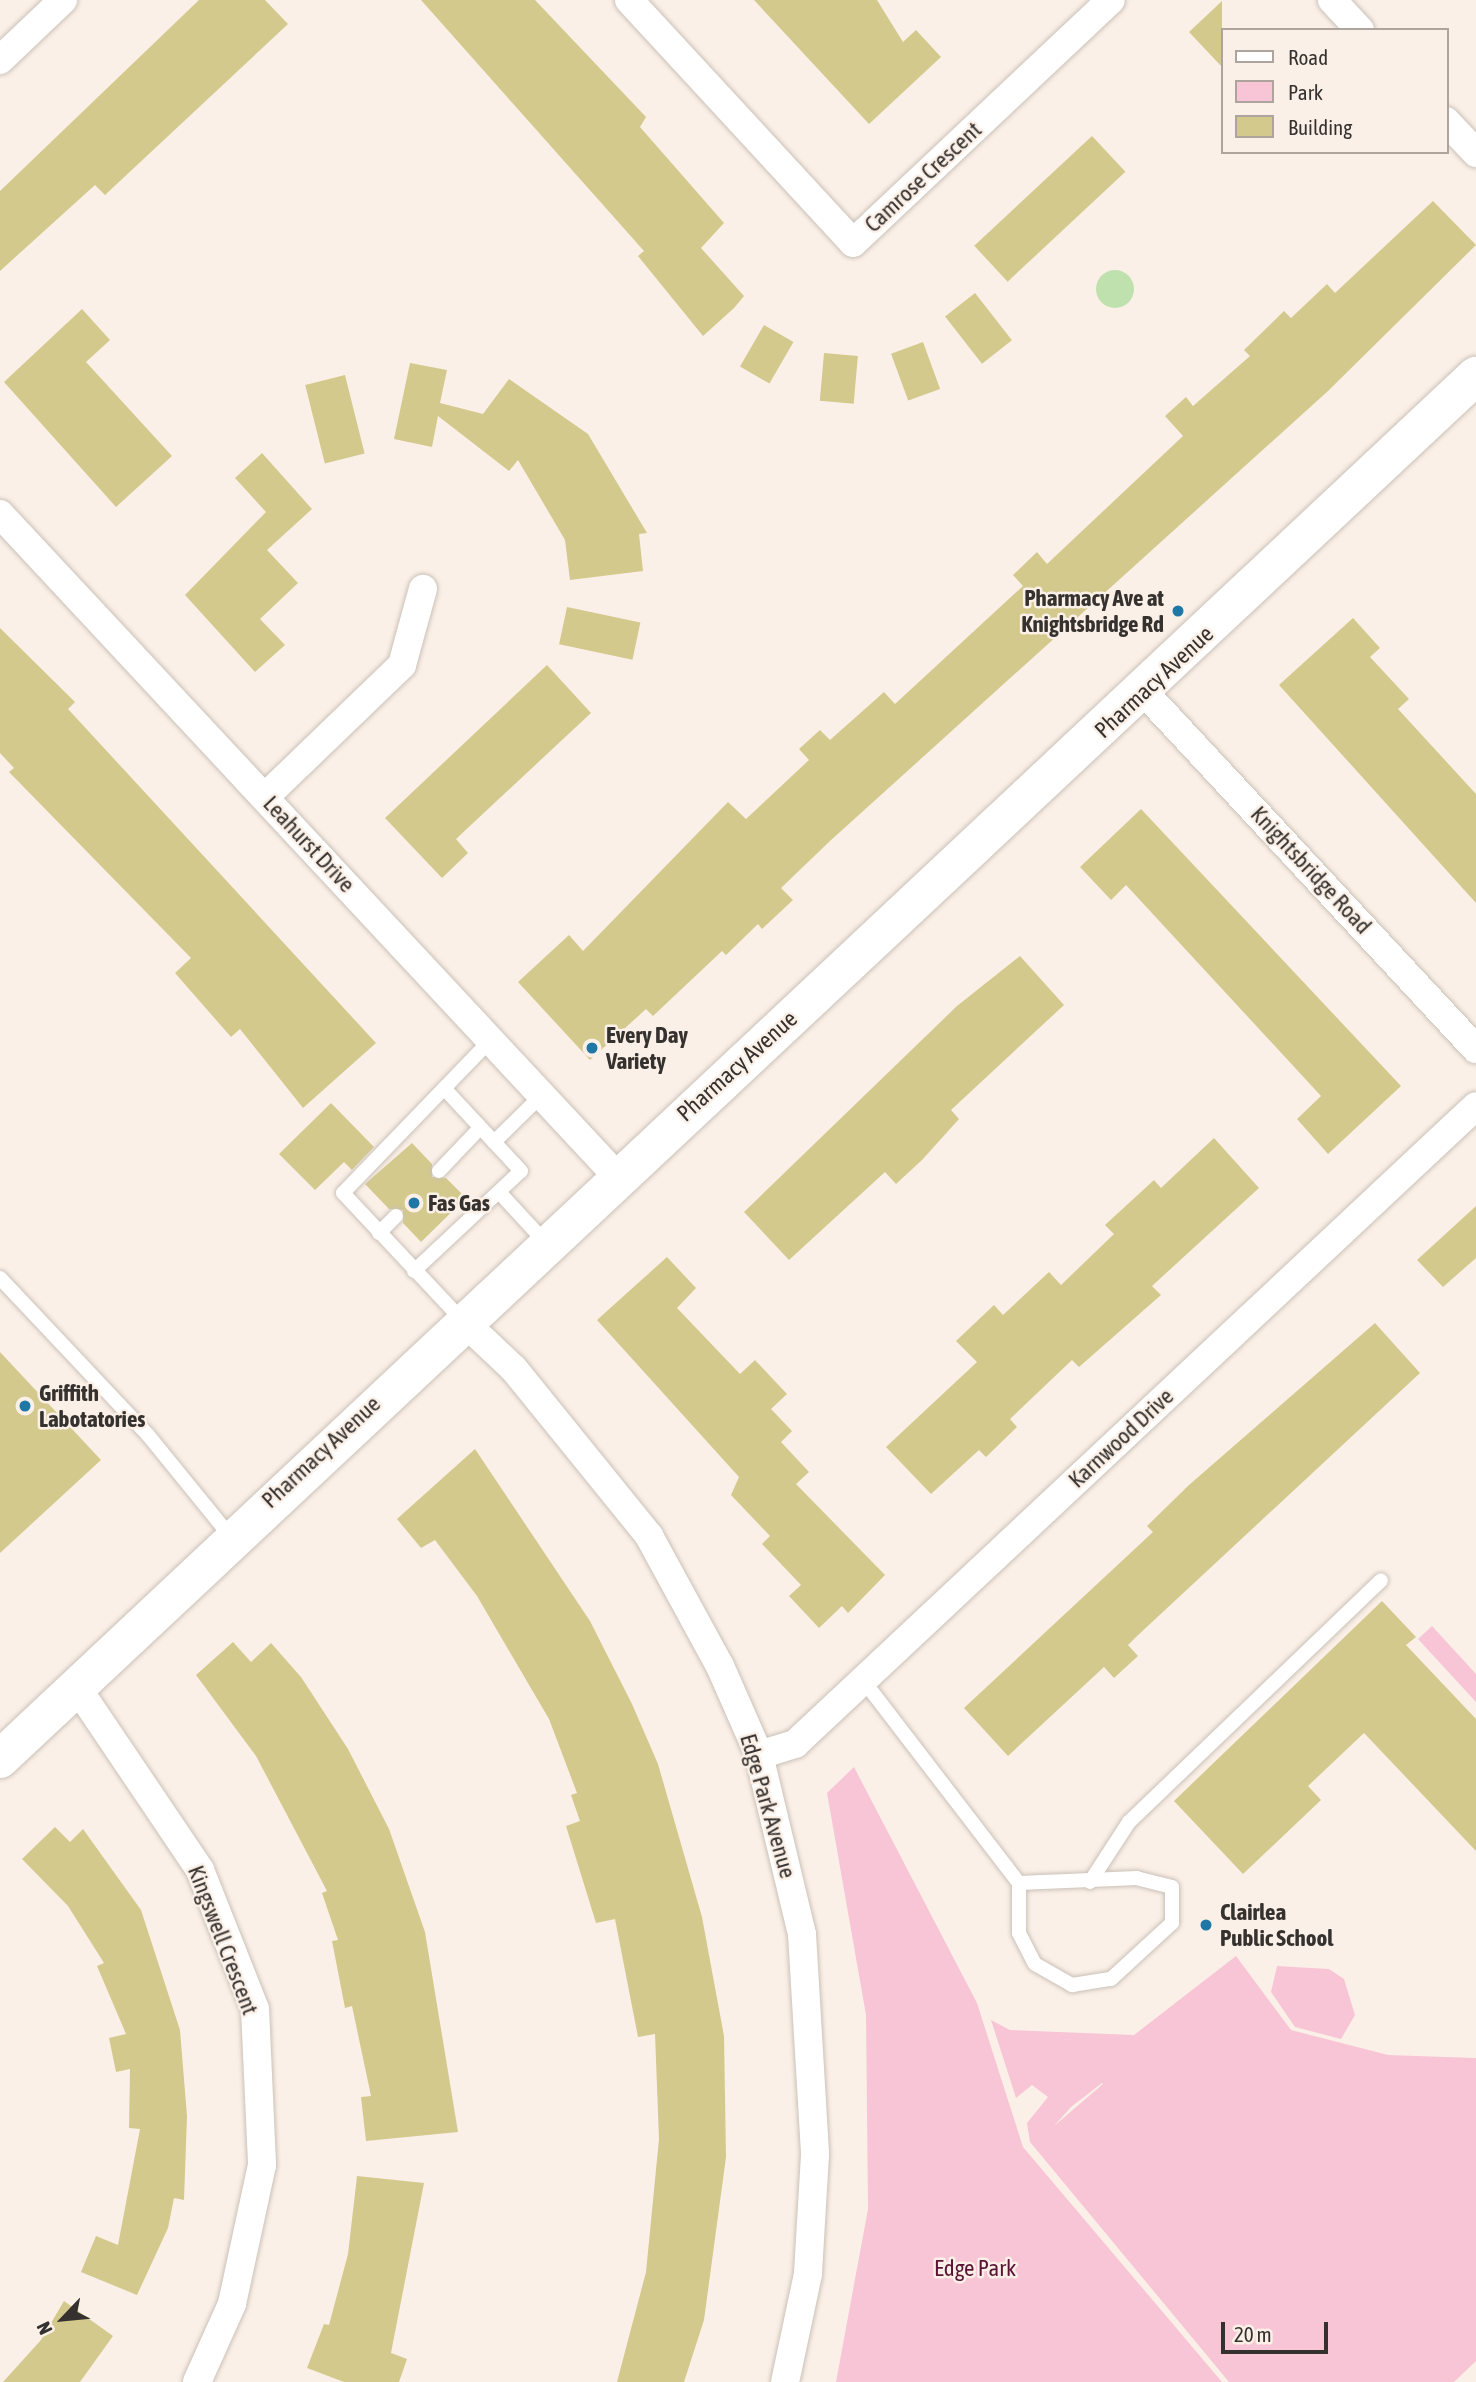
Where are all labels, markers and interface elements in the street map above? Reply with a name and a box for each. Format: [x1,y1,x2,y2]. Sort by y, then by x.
legend [1220,28,1448,154]
text: Road [1288,45,1328,69]
text: Park [1288,80,1323,104]
text: Building [1288,115,1352,139]
street label: Camrose Crescent [859,116,987,238]
place label: Pharmacy Ave at Knightsbridge Rd [1021,584,1164,638]
marker: Pharmacy Ave at Knightsbridge Rd [1170,603,1186,619]
street label: Pharmacy Avenue [1089,620,1219,744]
street label: Leahurst Drive [257,790,361,898]
street label: Knightsbridge Road [1245,801,1377,939]
street label: Pharmacy Avenue [671,1005,803,1127]
place label: Every Day Variety [606,1021,688,1075]
marker: Every Day Variety [584,1040,600,1056]
place label: Fas Gas [428,1189,490,1217]
marker: Fas Gas [406,1195,422,1211]
place label: Griffith Labotatories [39,1379,145,1433]
street label: Karnwood Drive [1063,1382,1179,1494]
street label: Pharmacy Avenue [256,1390,386,1514]
marker: Griffith Labotatories [17,1398,33,1414]
street label: Edge Park Avenue [734,1731,802,1881]
street label: Kingswell Crescent [182,1862,264,2018]
place label: Clairlea Public School [1220,1898,1333,1952]
marker: Clairlea Public School [1198,1917,1214,1933]
park label: Edge Park [934,2254,1016,2282]
north arrow [28,2284,98,2354]
scale bar [1224,2308,1331,2352]
text: N [32,2318,56,2338]
text: 20 m [1234,2322,1272,2346]

